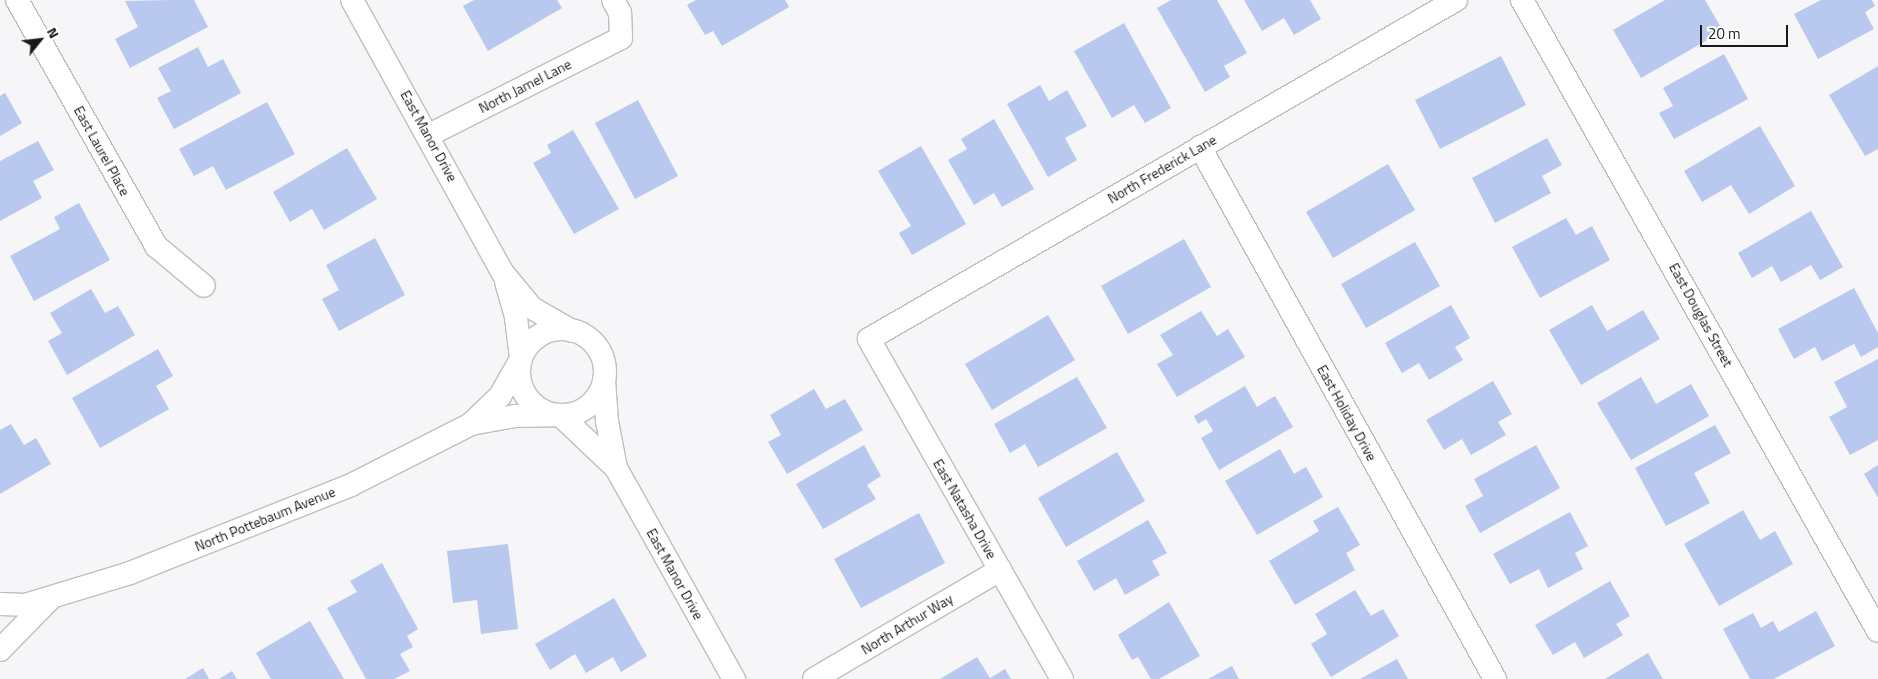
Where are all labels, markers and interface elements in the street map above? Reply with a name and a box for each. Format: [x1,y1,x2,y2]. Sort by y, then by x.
north arrow [15,15,65,65]
scale bar [1703,15,1790,47]
text: 20 m [1708,22,1741,45]
text: N [42,23,65,42]
street label: North Jamel Lane [476,55,574,117]
street label: East Manor Drive [397,88,461,184]
street label: East Laurel Place [70,103,134,199]
street label: North Frederick Lane [1105,131,1219,207]
street label: East Douglas Street [1665,260,1737,370]
street label: East Holiday Drive [1314,362,1380,464]
street label: East Natasha Drive [930,456,1000,562]
street label: North Pottebaum Avenue [192,483,338,555]
street label: East Manor Drive [643,526,707,622]
street label: North Arthur Way [858,590,956,658]

